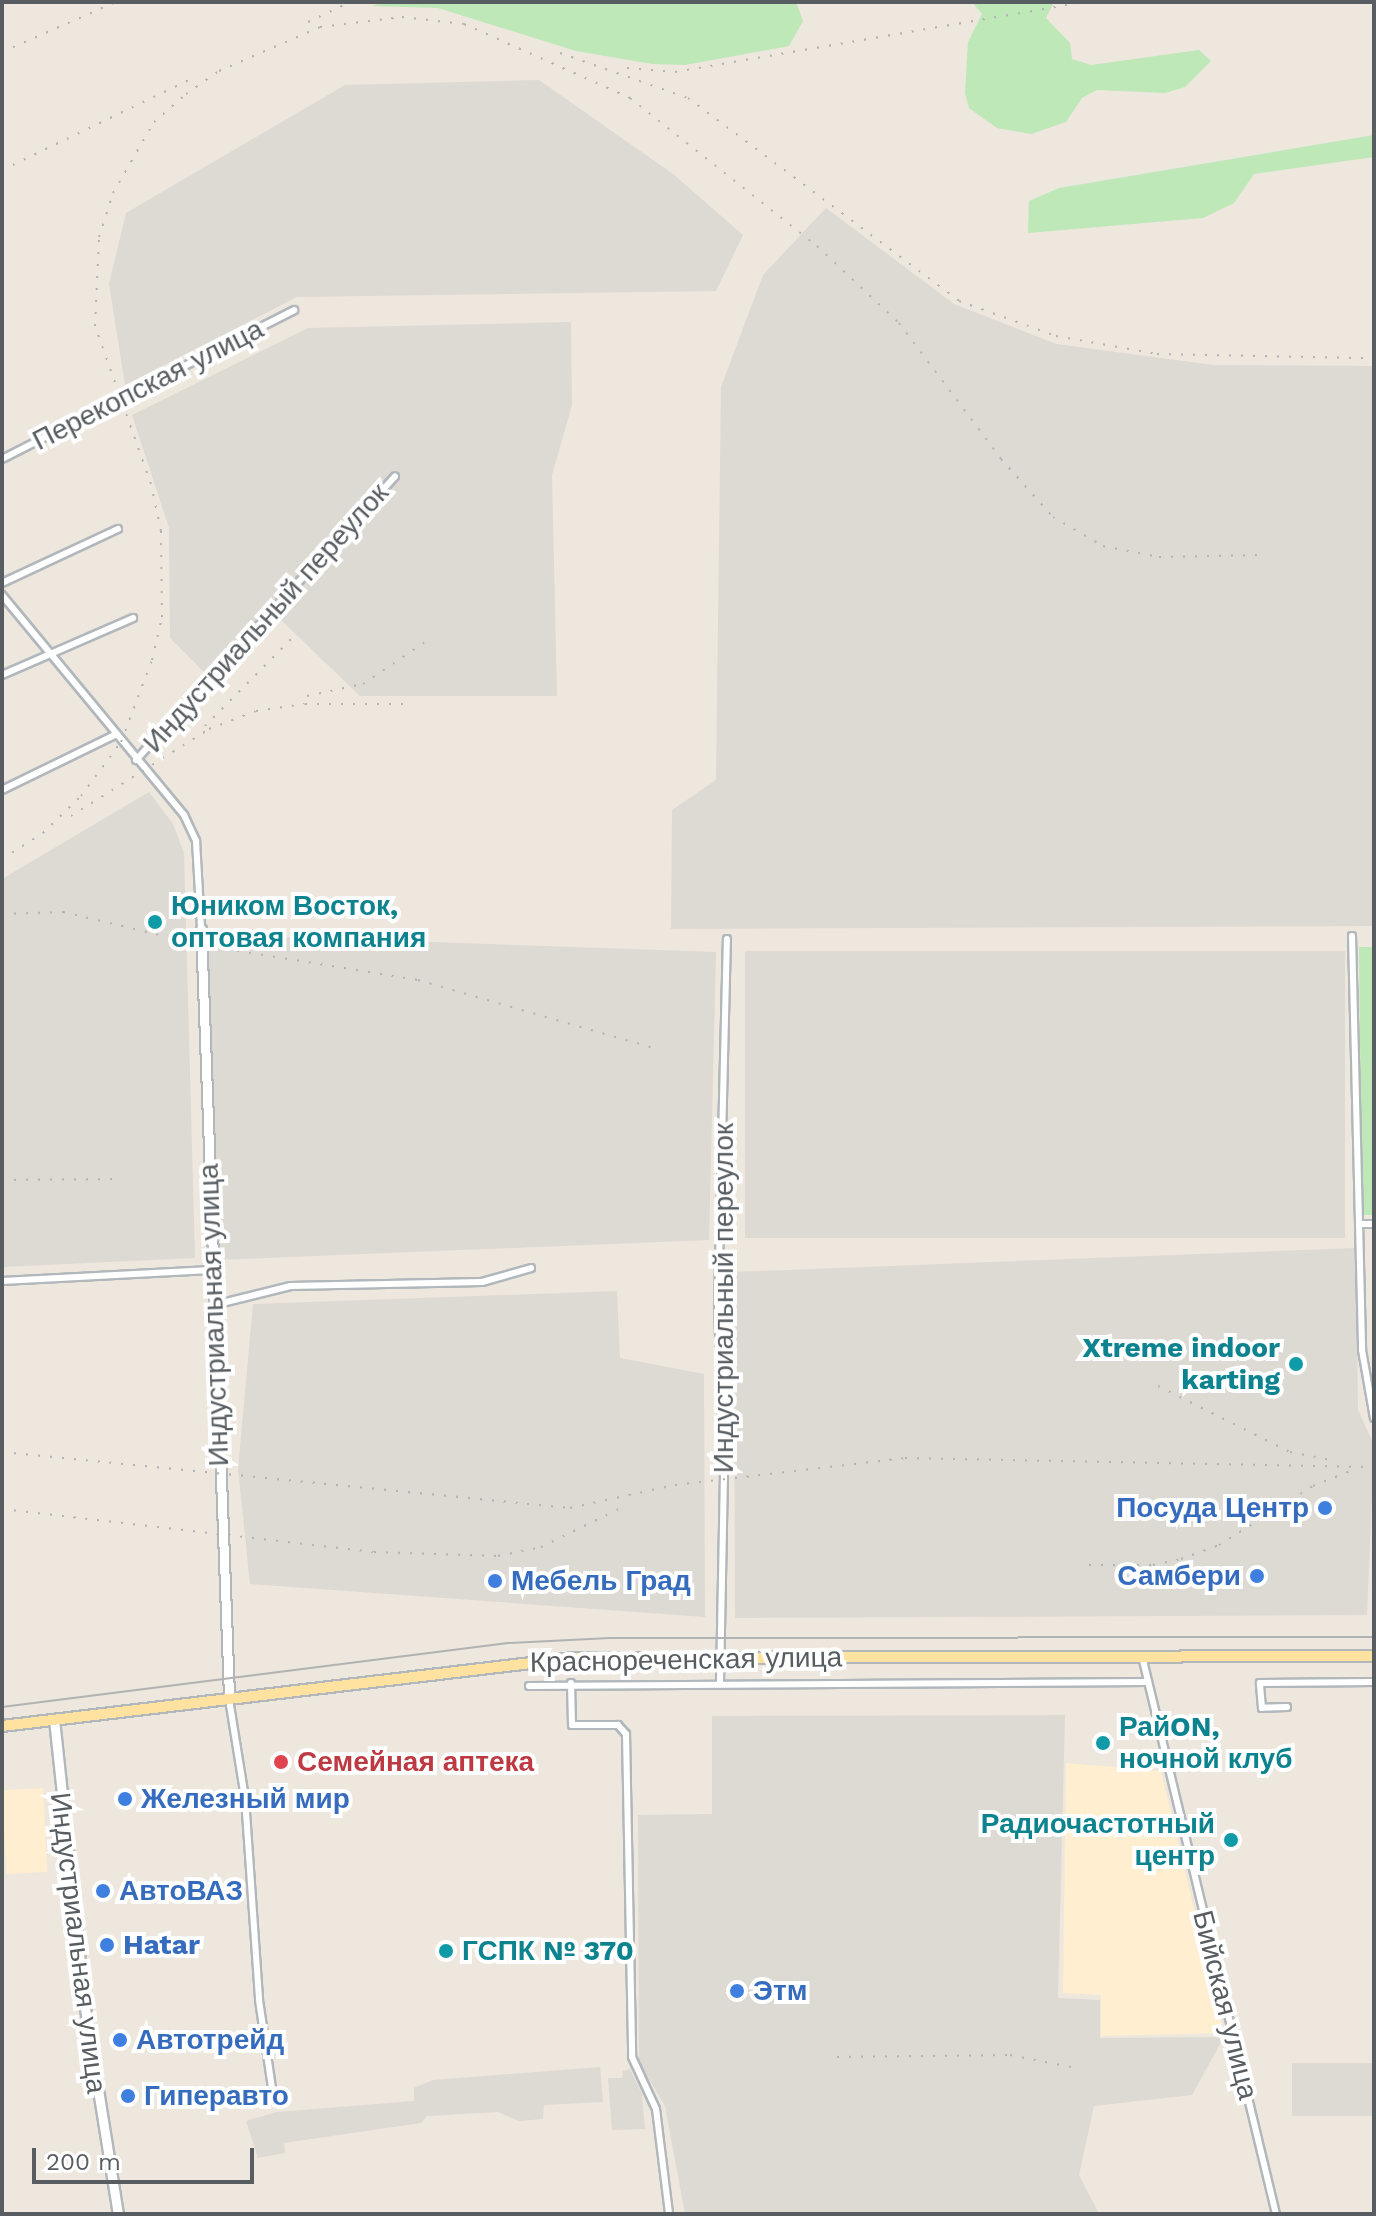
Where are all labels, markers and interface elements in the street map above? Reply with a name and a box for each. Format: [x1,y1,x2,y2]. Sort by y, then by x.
street label: Перекопская улица [27,312,269,458]
street label: Индустриальный переулок [136,477,396,759]
place label: Юником Восток, оптовая компания [171,889,426,955]
marker: Юником Восток, оптовая компания [146,913,164,931]
street label: Индустриальный переулок [707,1123,741,1473]
street label: Индустриальная улица [192,1163,236,1467]
place label: Xtreme indoor karting [1082,1331,1280,1397]
marker: Xtreme indoor karting [1287,1355,1305,1373]
place label: Посуда Центр [1116,1491,1309,1525]
marker: Посуда Центр [1316,1499,1334,1517]
place label: Самбери [1117,1559,1241,1593]
place label: Мебель Град [511,1564,691,1598]
marker: Самбери [1248,1567,1266,1585]
marker: Мебель Град [486,1572,504,1590]
street label: Краснореченская улица [530,1640,842,1680]
place label: РайON, ночной клуб [1119,1710,1292,1776]
marker: РайON, ночной клуб [1094,1734,1112,1752]
place label: Семейная аптека [297,1745,534,1779]
marker: Семейная аптека [272,1753,290,1771]
place label: Железный мир [141,1782,350,1816]
marker: Железный мир [116,1790,134,1808]
street label: Индустриальная улица [43,1791,113,2095]
place label: Радиочастотный центр [981,1807,1215,1873]
marker: Радиочастотный центр [1222,1831,1240,1849]
place label: АвтоВАЗ [119,1874,243,1908]
marker: АвтоВАЗ [94,1882,112,1900]
street label: Бийская улица [1185,1907,1265,2103]
place label: Hatar [123,1928,200,1962]
place label: ГСПК № 370 [462,1934,634,1968]
marker: Hatar [98,1936,116,1954]
marker: ГСПК № 370 [437,1942,455,1960]
place label: Этм [753,1974,807,2008]
marker: Этм [728,1982,746,2000]
place label: Автотрейд [136,2023,284,2057]
marker: Автотрейд [111,2031,129,2049]
place label: Гиперавто [144,2079,289,2113]
marker: Гиперавто [119,2087,137,2105]
scale bar [36,2132,258,2182]
text: 200 m [46,2148,121,2176]

